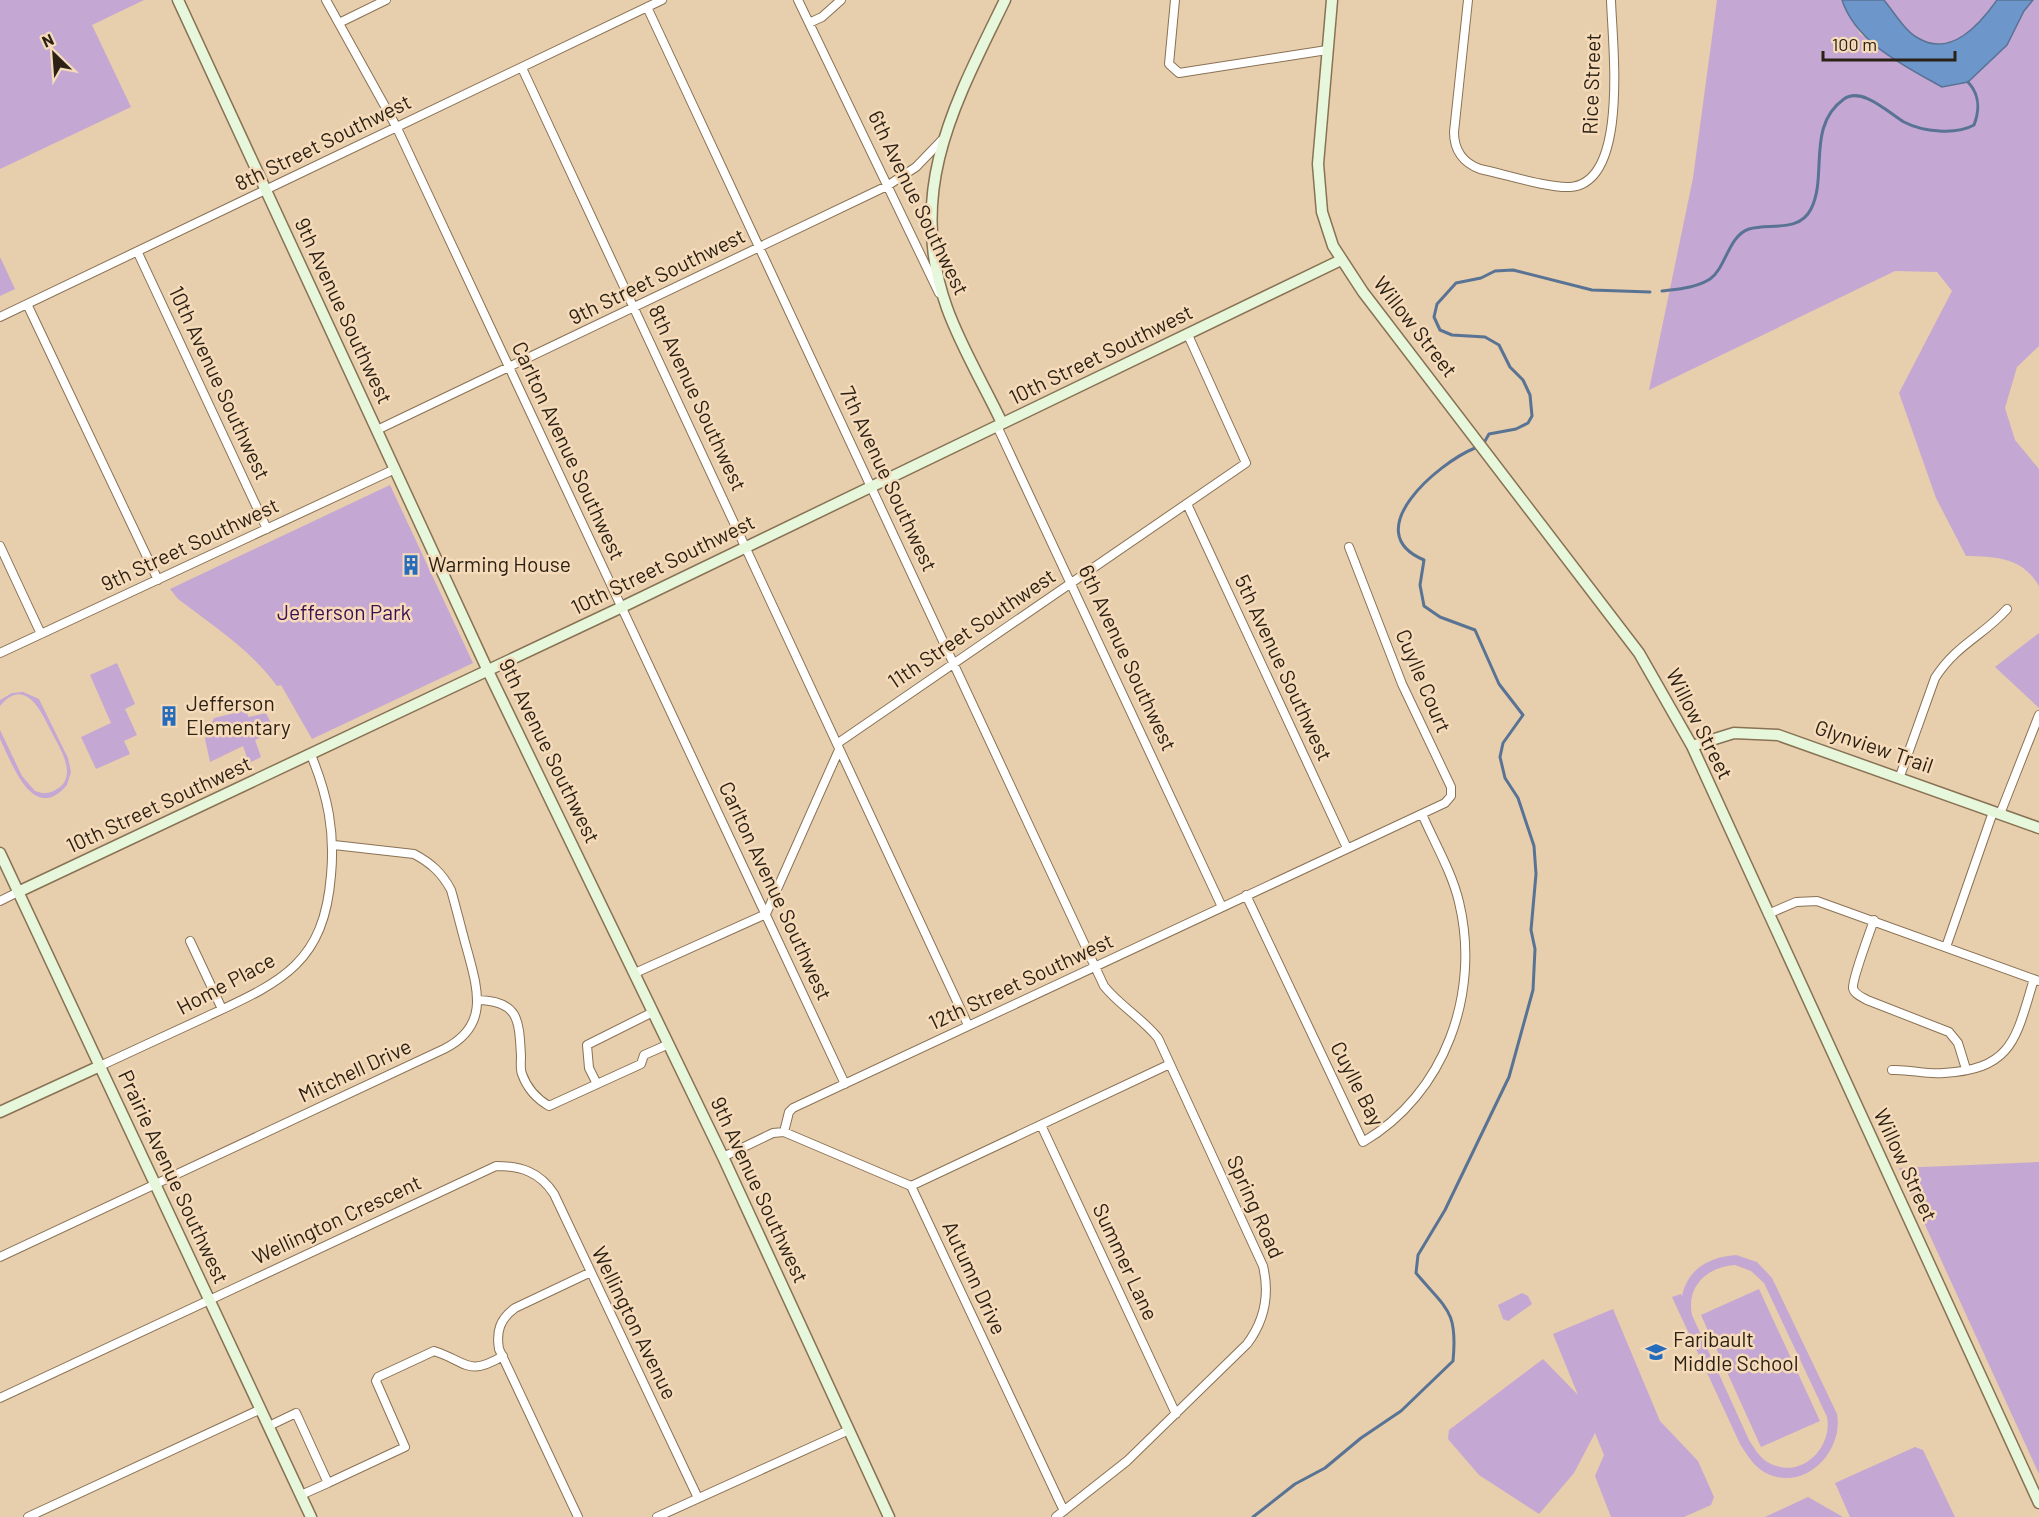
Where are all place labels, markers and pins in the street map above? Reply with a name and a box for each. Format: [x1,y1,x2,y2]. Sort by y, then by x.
place label: Warming House [428,551,571,576]
building icon: Warming House [399,553,423,577]
place label: Jefferson Elementary [186,690,291,739]
building icon: Jefferson Elementary [157,704,181,728]
place label: Faribault Middle School [1673,1326,1799,1375]
school or university icon: Faribault Middle School [1644,1340,1668,1364]

